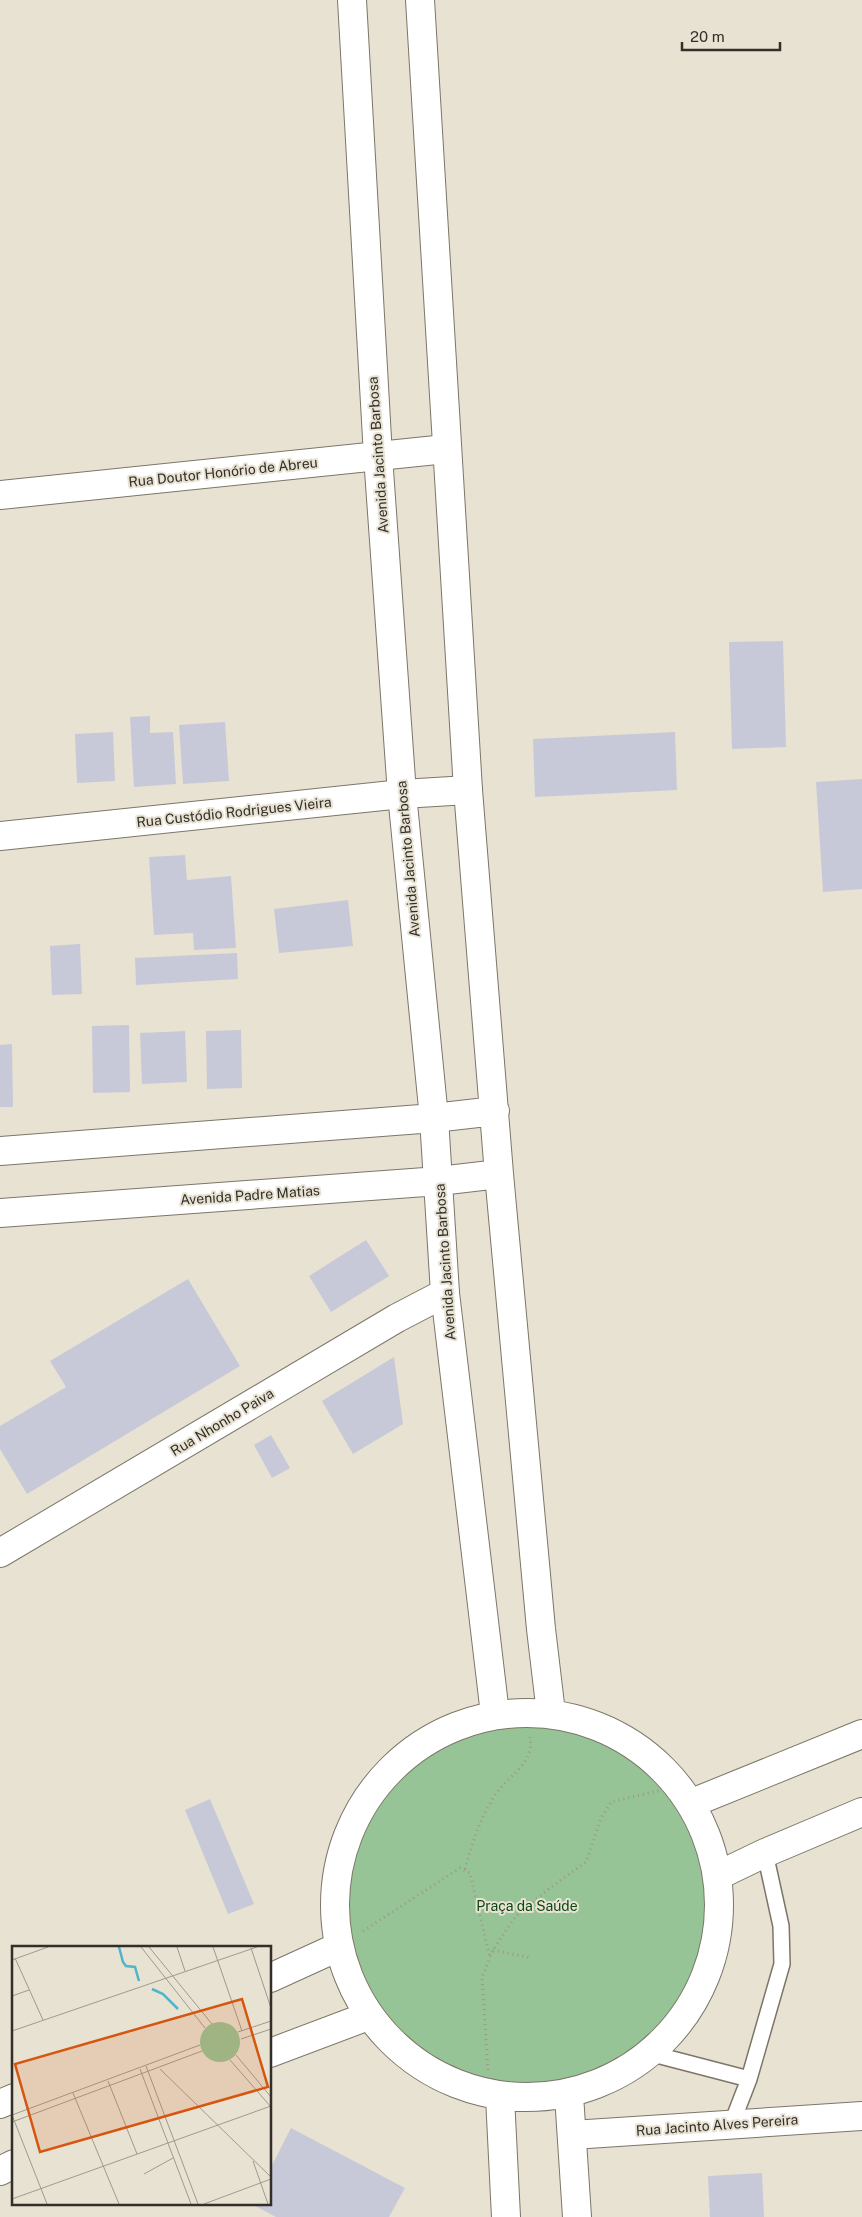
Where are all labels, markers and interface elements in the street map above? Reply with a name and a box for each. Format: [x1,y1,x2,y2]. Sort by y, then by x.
scale bar [682,20,780,52]
text: 20 m [690,28,725,45]
street label: Avenida Jacinto Barbosa [365,376,391,534]
street label: Rua Doutor Honório de Abreu [128,454,318,490]
street label: Avenida Jacinto Barbosa [393,780,423,938]
street label: Rua Custódio Rodrigues Vieira [136,794,332,830]
street label: Avenida Padre Matias [180,1182,320,1208]
street label: Avenida Jacinto Barbosa [432,1183,458,1341]
street label: Rua Nhonho Paiva [168,1385,276,1459]
park label: Praça da Saúde [476,1898,578,1914]
inset map [12,1946,271,2204]
street label: Rua Jacinto Alves Pereira [635,2111,799,2139]

